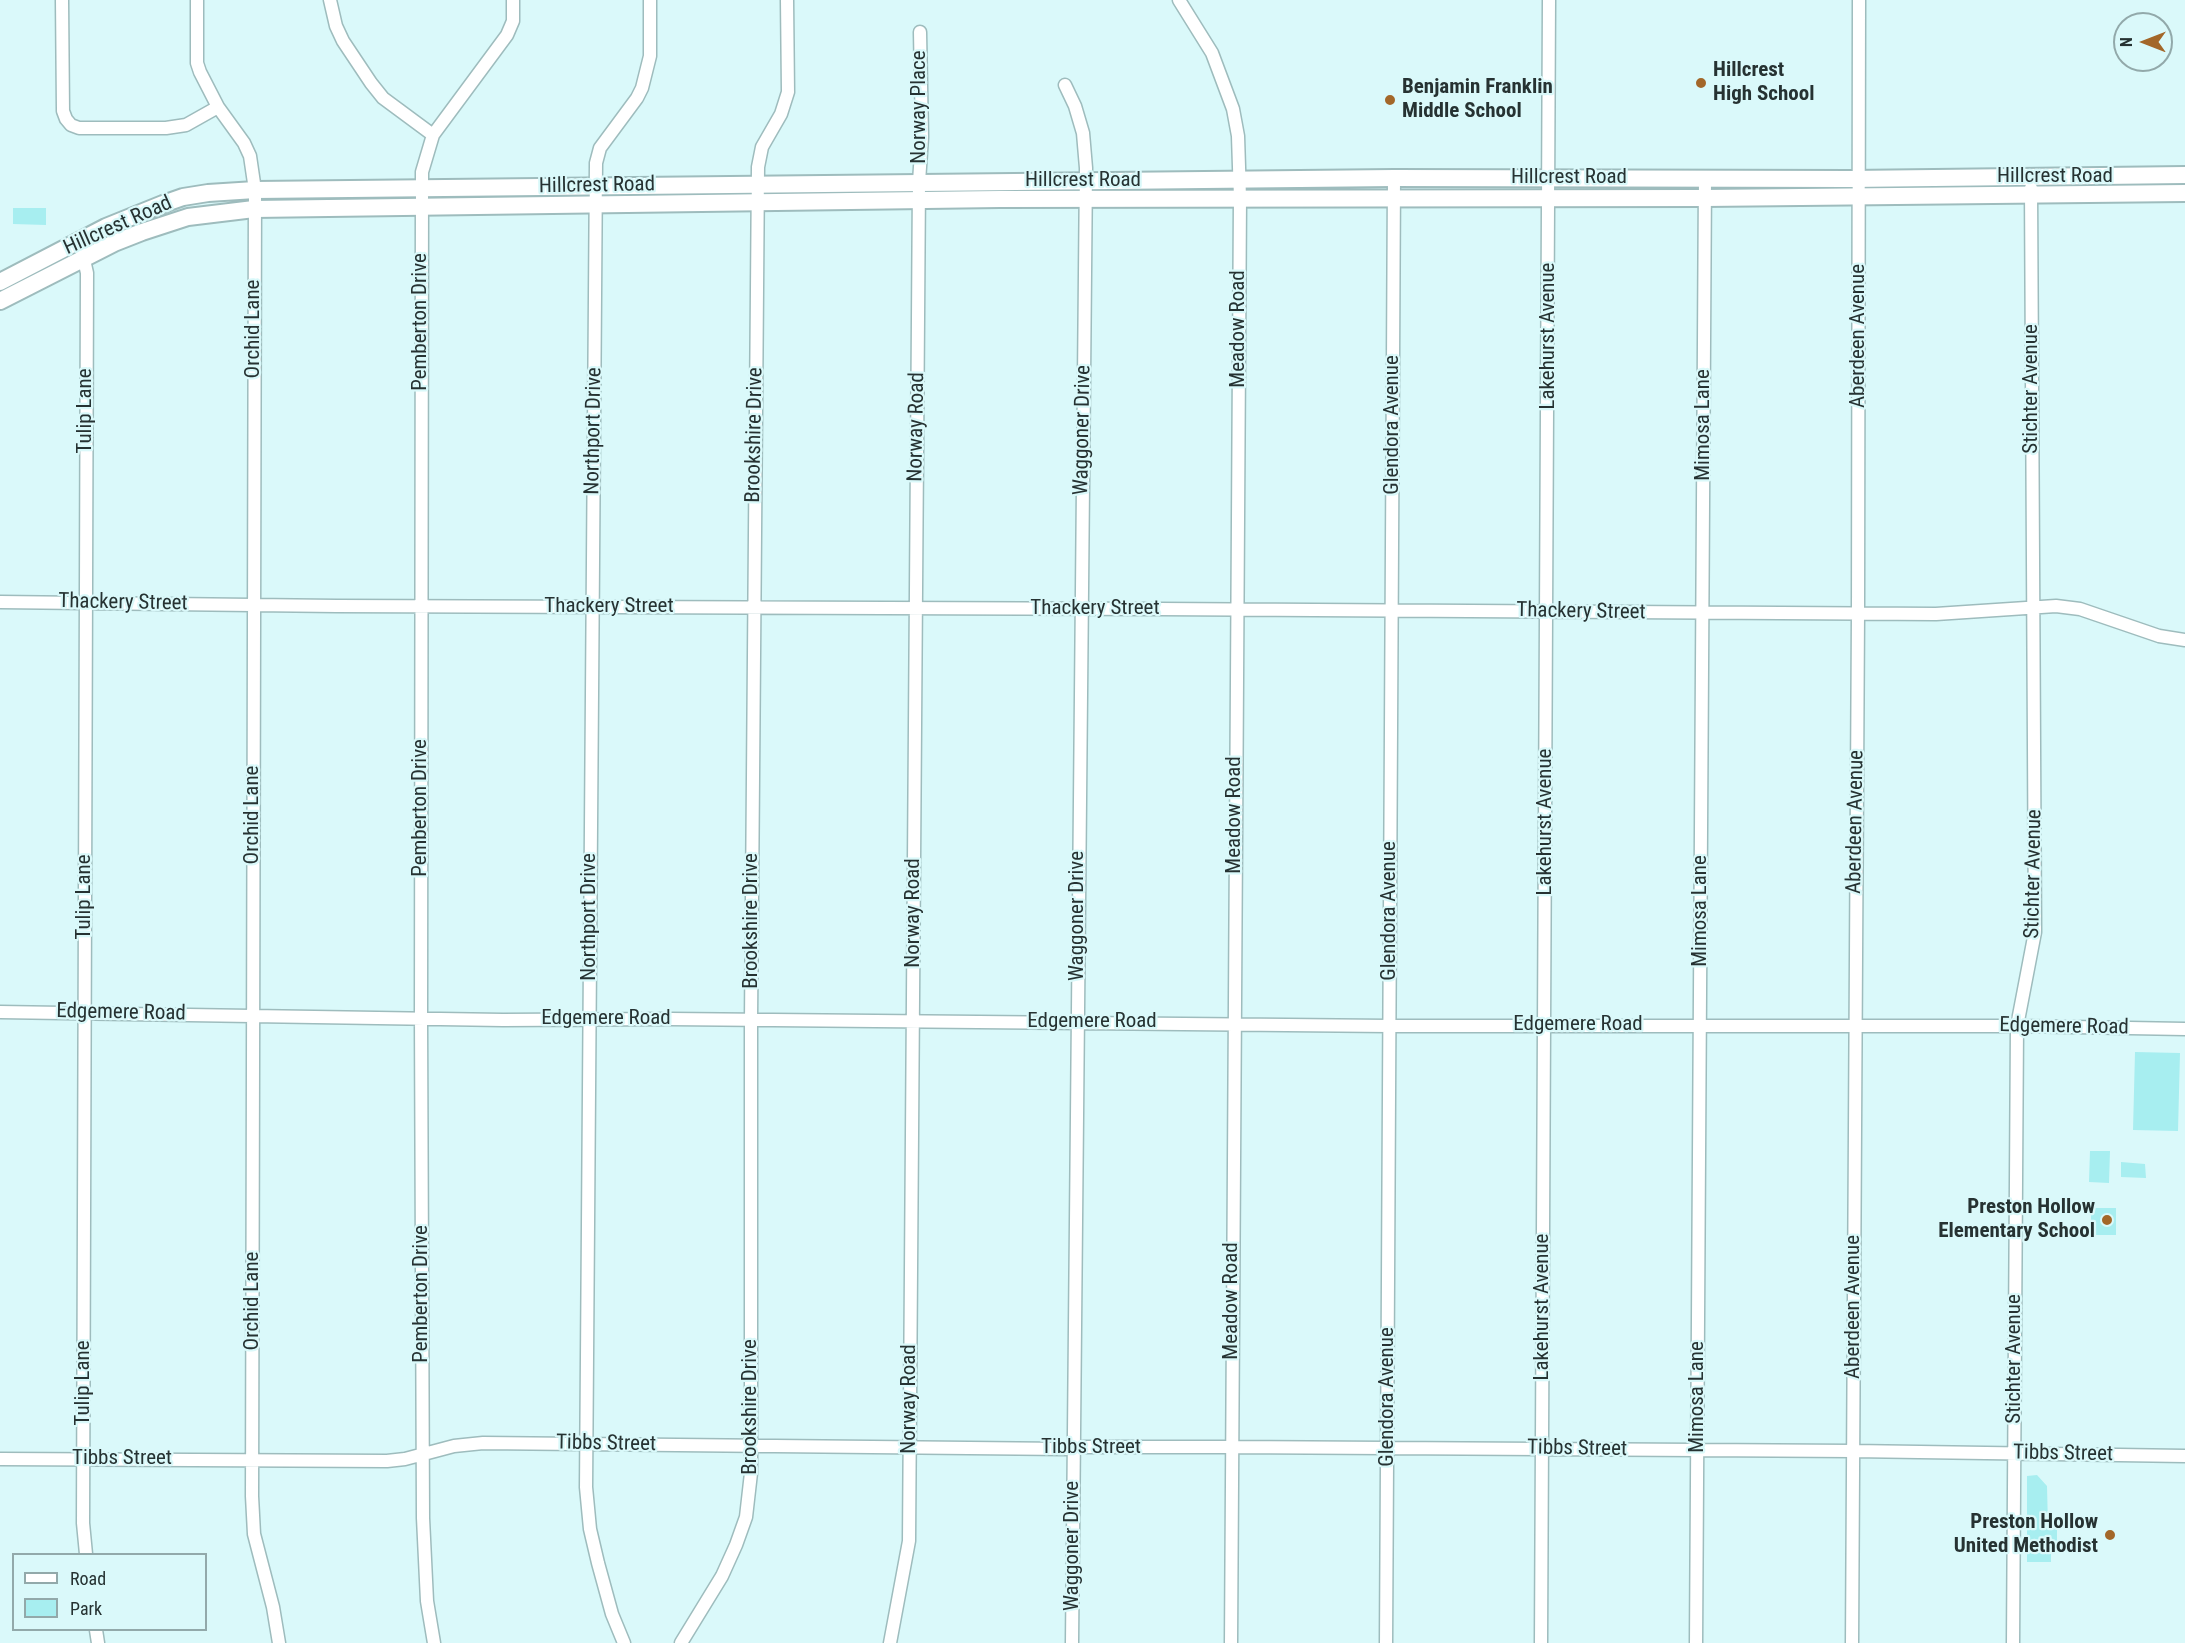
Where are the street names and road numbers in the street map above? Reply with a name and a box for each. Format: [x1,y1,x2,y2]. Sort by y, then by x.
street label: Norway Place [907,50,933,164]
street label: Hillcrest Road [1997,164,2113,190]
street label: Hillcrest Road [1511,165,1627,191]
street label: Hillcrest Road [1025,168,1141,194]
street label: Hillcrest Road [539,172,655,200]
street label: Hillcrest Road [60,191,176,261]
street label: Pemberton Drive [408,253,434,391]
street label: Lakehurst Avenue [1536,263,1562,409]
street label: Aberdeen Avenue [1846,264,1872,408]
street label: Meadow Road [1226,270,1252,388]
street label: Orchid Lane [241,280,267,378]
street label: Stichter Avenue [2019,324,2045,454]
street label: Glendora Avenue [1380,355,1406,495]
street label: Waggoner Drive [1069,365,1097,495]
street label: Northport Drive [580,367,608,495]
street label: Brookshire Drive [741,367,769,503]
street label: Tulip Lane [73,369,99,453]
street label: Mimosa Lane [1691,369,1717,481]
street label: Norway Road [903,372,931,482]
street label: Thackery Street [58,589,188,617]
street label: Thackery Street [544,594,674,620]
street label: Thackery Street [1030,596,1160,622]
street label: Thackery Street [1516,598,1646,626]
street label: Pemberton Drive [408,739,434,877]
street label: Lakehurst Avenue [1533,749,1559,895]
street label: Aberdeen Avenue [1842,750,1870,894]
street label: Meadow Road [1222,756,1248,874]
street label: Orchid Lane [240,766,266,864]
street label: Stichter Avenue [2020,809,2048,939]
street label: Glendora Avenue [1377,841,1403,981]
street label: Waggoner Drive [1065,851,1091,981]
street label: Northport Drive [577,853,603,981]
street label: Brookshire Drive [739,853,765,989]
street label: Tulip Lane [72,855,98,939]
street label: Mimosa Lane [1688,855,1714,967]
street label: Norway Road [901,858,927,968]
street label: Edgemere Road [56,999,186,1027]
street label: Edgemere Road [541,1006,671,1032]
street label: Edgemere Road [1027,1009,1157,1035]
street label: Edgemere Road [1513,1012,1643,1038]
street label: Edgemere Road [1999,1013,2129,1041]
street label: Pemberton Drive [409,1225,435,1363]
street label: Lakehurst Avenue [1530,1234,1556,1380]
street label: Aberdeen Avenue [1841,1235,1867,1379]
street label: Meadow Road [1219,1242,1245,1360]
street label: Orchid Lane [240,1252,266,1350]
street label: Stichter Avenue [2002,1294,2028,1424]
street label: Glendora Avenue [1375,1327,1401,1467]
street label: Brookshire Drive [738,1339,764,1475]
street label: Tulip Lane [71,1341,97,1425]
street label: Mimosa Lane [1685,1341,1711,1453]
street label: Norway Road [897,1344,923,1454]
street label: Tibbs Street [556,1431,656,1457]
street label: Tibbs Street [1041,1435,1141,1461]
street label: Tibbs Street [1527,1436,1627,1462]
street label: Tibbs Street [2013,1441,2113,1467]
street label: Tibbs Street [72,1446,172,1472]
street label: Waggoner Drive [1060,1481,1086,1611]

